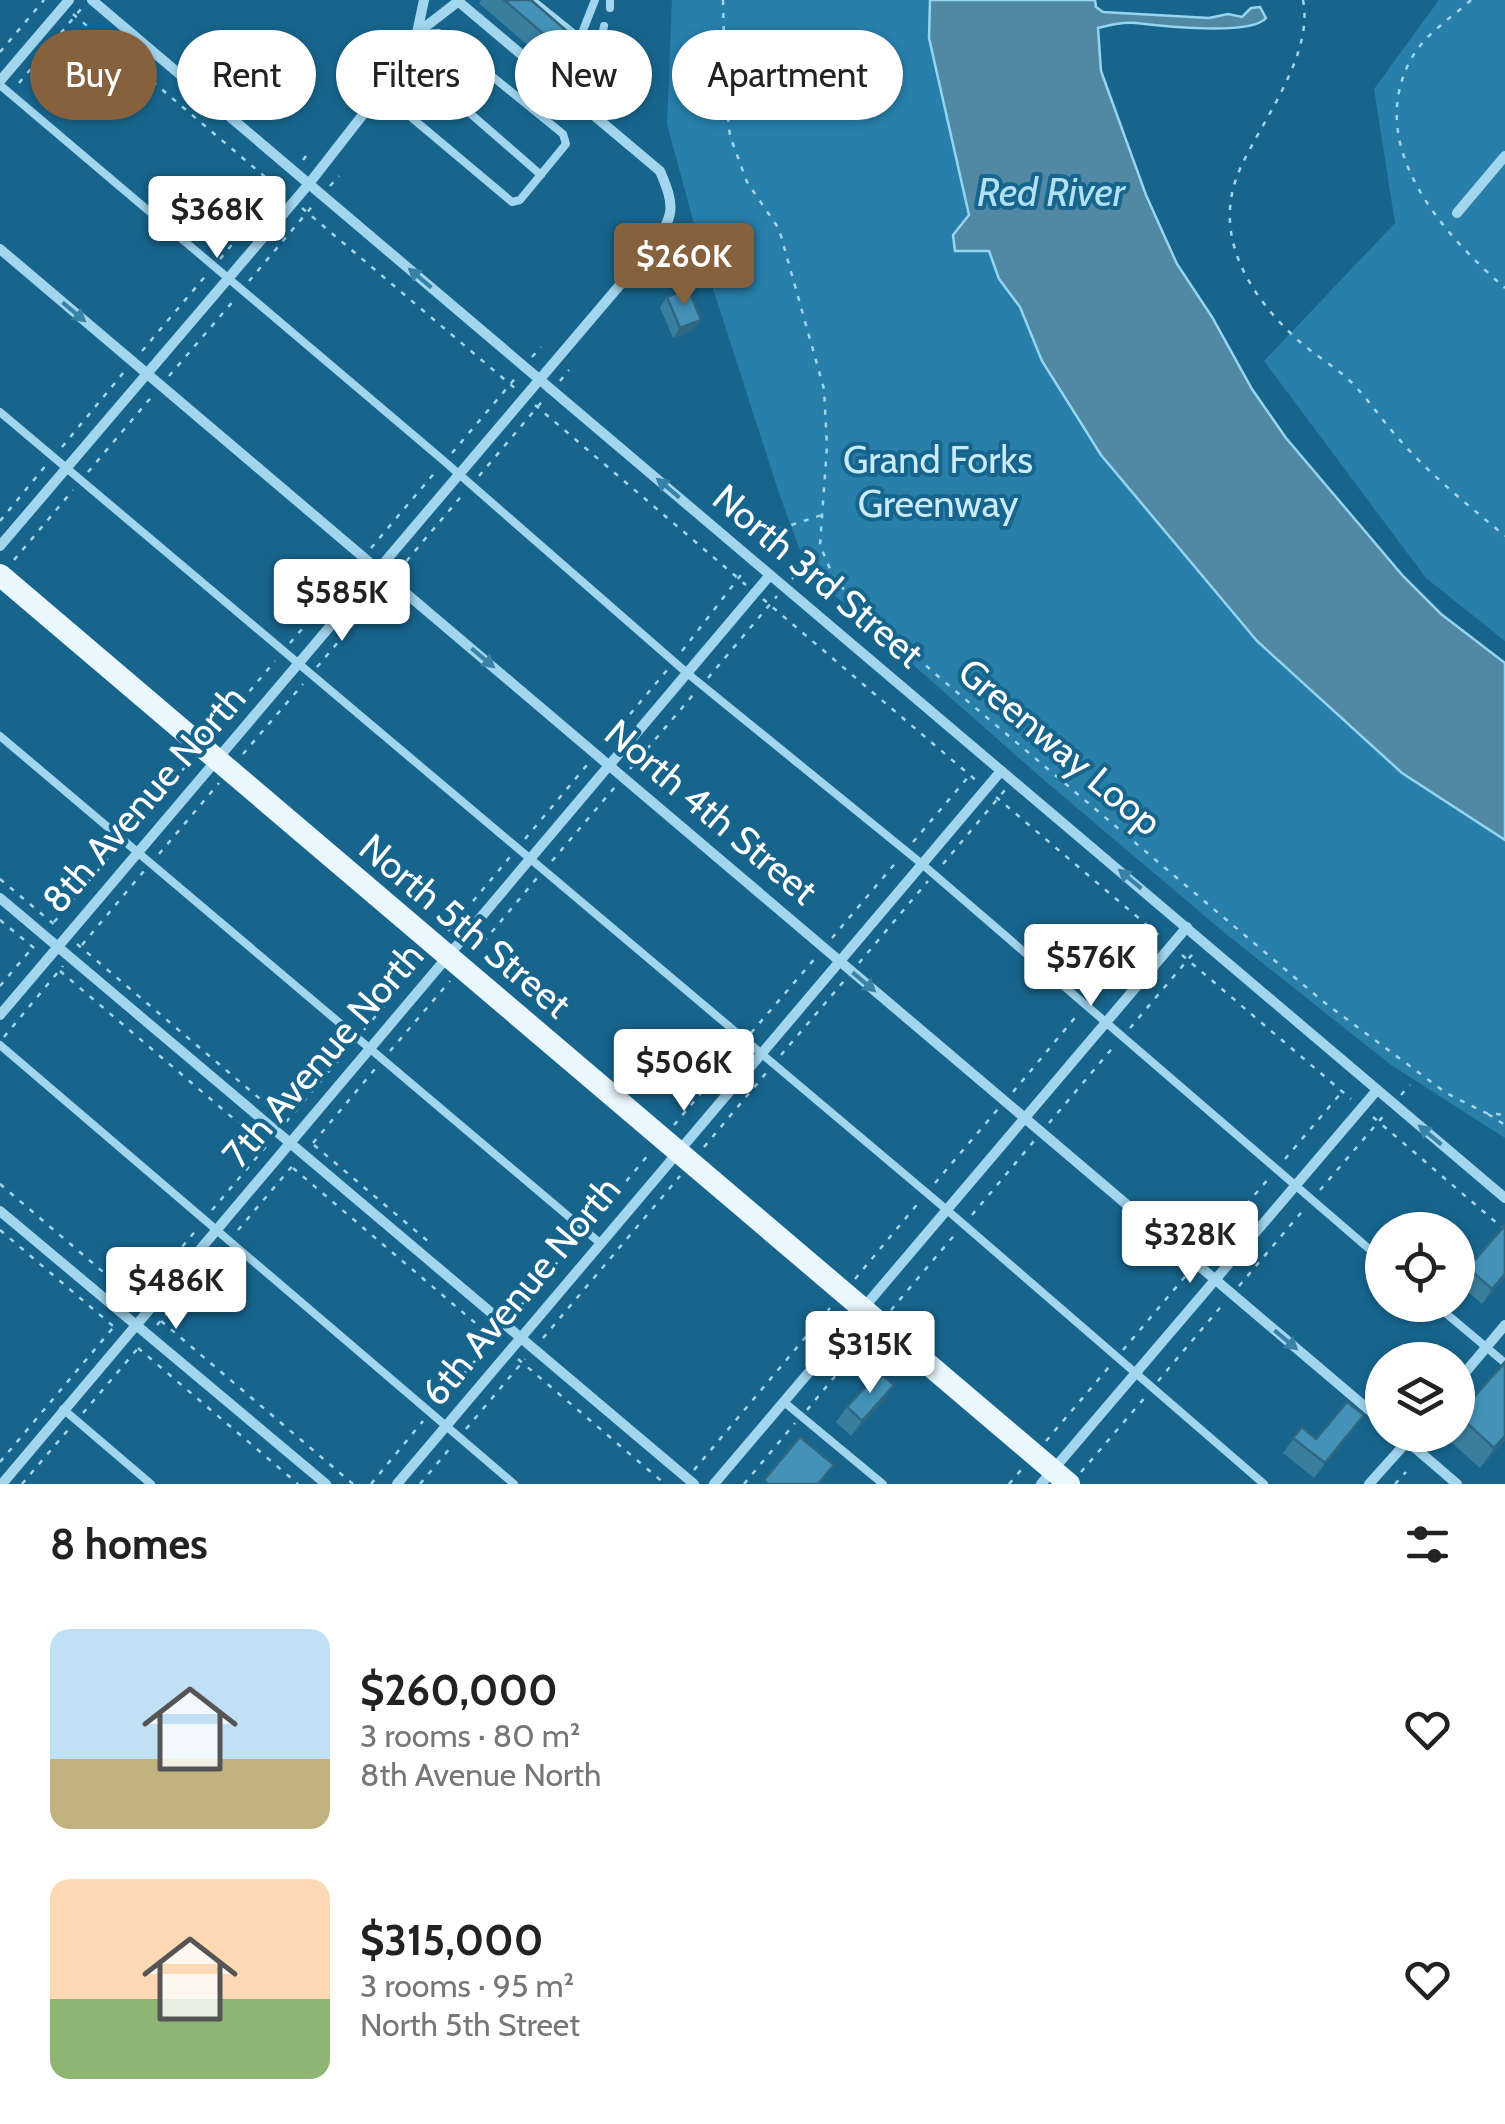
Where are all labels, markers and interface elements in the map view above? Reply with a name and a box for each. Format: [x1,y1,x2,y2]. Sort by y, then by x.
chip: Buy [30,30,157,120]
chip: Rent [177,30,316,120]
chip: Filters [336,30,495,120]
chip: New [515,30,652,120]
chip: Apartment [672,30,903,120]
water label: Red River [977,167,1127,216]
pin: $368K [147,176,287,261]
text: $368K [170,189,264,228]
pin: $260K [614,223,754,308]
text: $260K [636,236,732,275]
one-way arrow [407,268,432,289]
one-way arrow [62,301,87,322]
park label: Grand Forks Greenway [843,436,1033,527]
street label: North 3rd Street [703,474,933,677]
one-way arrow [655,478,680,500]
pin: $585K [272,559,412,644]
text: $585K [296,572,388,611]
one-way arrow [470,647,495,668]
street label: Greenway Loop [949,648,1172,845]
street label: 8th Avenue North [32,675,255,922]
street label: North 4th Street [596,709,827,914]
street label: North 5th Street [350,824,581,1028]
one-way arrow [1117,869,1142,890]
pin: $576K [1021,924,1161,1009]
street label: 7th Avenue North [212,933,433,1177]
text: $576K [1046,937,1136,976]
one-way arrow [851,970,876,992]
pin: $506K [614,1029,754,1114]
text: $506K [636,1042,732,1081]
one-way arrow [1418,1125,1443,1146]
street label: 6th Avenue North [411,1166,630,1415]
pin: $328K [1120,1201,1260,1286]
map controls [1365,1212,1475,1452]
button: locate [1365,1212,1475,1322]
text: $328K [1144,1214,1236,1253]
pin: $486K [106,1247,246,1332]
text: $486K [128,1260,224,1299]
pin: $315K [800,1311,940,1396]
text: $315K [828,1324,912,1363]
one-way arrow [1273,1329,1298,1350]
button: layers [1365,1342,1475,1452]
icon: filters [1400,1517,1455,1572]
text: 8 homes [50,1518,208,1570]
text: $260,000 [360,1664,558,1716]
icon: home [130,1669,250,1789]
icon: heart [1400,1702,1455,1757]
text: 3 rooms · 80 m² [360,1716,580,1755]
text: 8th Avenue North [360,1755,601,1794]
text: $315,000 [360,1914,543,1966]
icon: home [130,1919,250,2039]
icon: heart [1400,1952,1455,2007]
text: 3 rooms · 95 m² [360,1966,574,2005]
text: North 5th Street [360,2005,580,2044]

